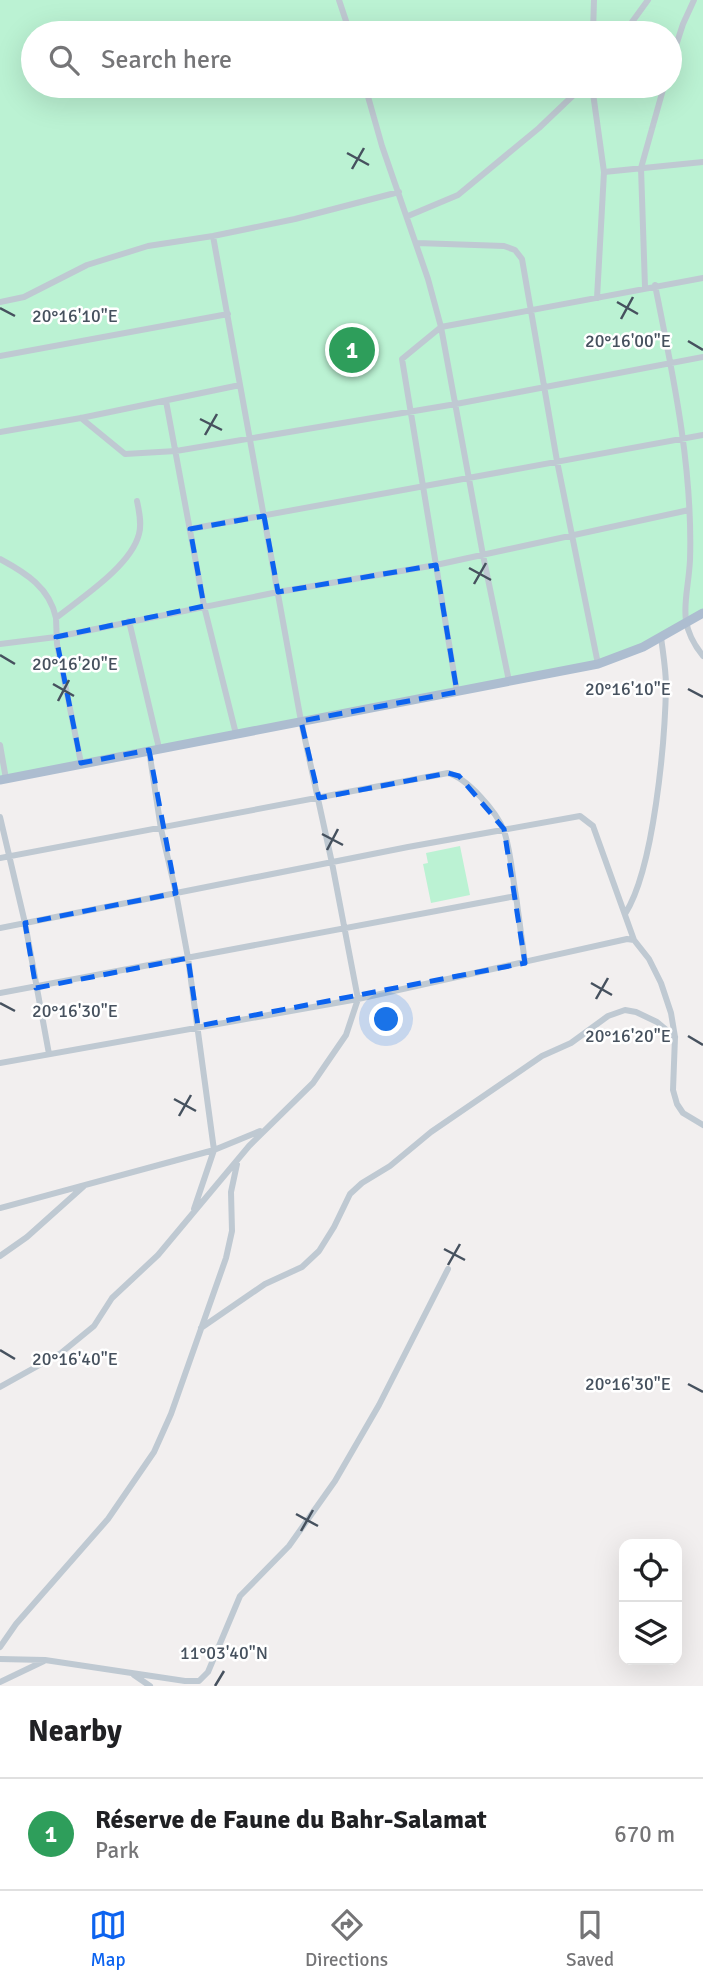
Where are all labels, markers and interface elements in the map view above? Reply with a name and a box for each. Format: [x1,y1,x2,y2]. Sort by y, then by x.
search box [21,21,682,98]
icon: search [45,41,83,79]
text: Search here [101,44,232,76]
text: 20°16'10"E [32,305,118,327]
pin: 1 [329,324,375,376]
text: 20°16'00"E [585,330,671,352]
text: 20°16'20"E [32,653,118,675]
text: 20°16'10"E [585,678,671,700]
text: 20°16'30"E [32,1000,118,1022]
your location [369,1002,403,1036]
text: 20°16'20"E [585,1025,671,1047]
text: 20°16'40"E [32,1348,118,1370]
text: 20°16'30"E [585,1373,671,1395]
map controls [619,1539,682,1665]
button: locate [619,1539,682,1602]
button: layers [619,1602,682,1665]
text: 11°03'40"N [180,1642,268,1664]
text: Nearby [28,1713,122,1750]
text: Réserve de Faune du Bahr-Salamat [95,1804,487,1836]
text: 1 [45,1820,57,1849]
text: 670 m [614,1820,675,1849]
text: Park [95,1836,139,1865]
tab: Map [89,1906,127,1972]
tab: Directions [305,1906,388,1972]
tab: Saved [566,1906,614,1972]

